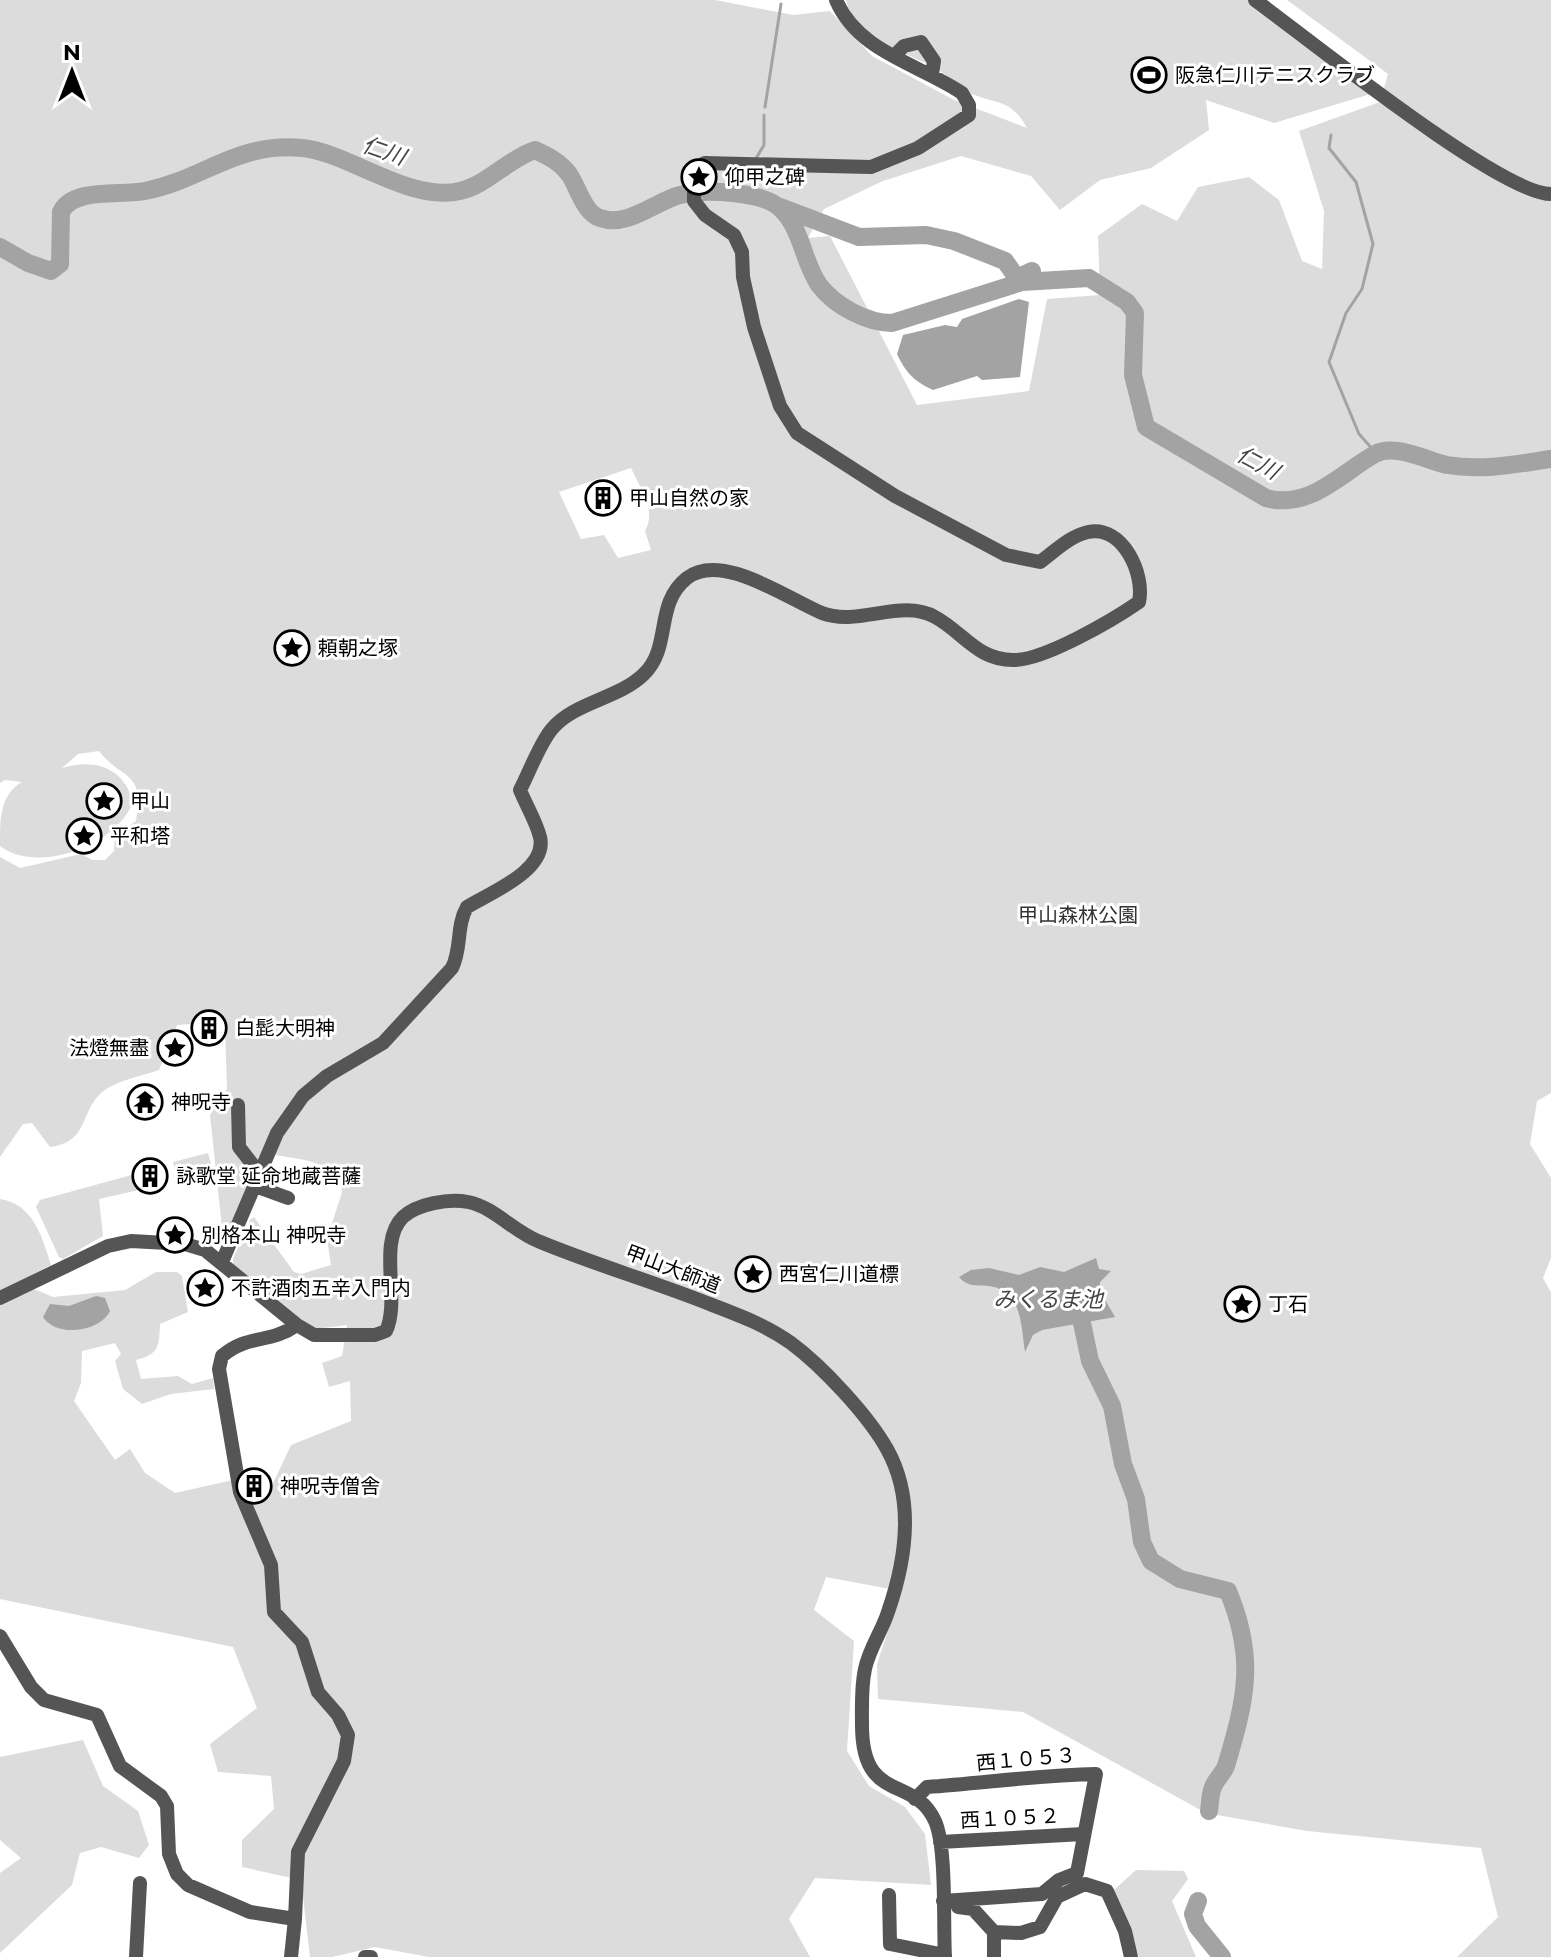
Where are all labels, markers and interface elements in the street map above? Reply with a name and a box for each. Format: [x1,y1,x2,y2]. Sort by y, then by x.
north arrow [32,32,112,112]
text: N [63,39,81,66]
sports icon: 阪急仁川テニスクラブ [1130,56,1168,94]
place label: 阪急仁川テニスクラブ [1175,63,1375,87]
water label: 仁川 [359,131,411,172]
place icon: 仰甲之碑 [680,158,718,196]
place label: 仰甲之碑 [725,165,805,189]
water label: 仁川 [1232,441,1286,486]
building icon: 甲山自然の家 [584,479,622,517]
place label: 甲山自然の家 [629,486,749,510]
place icon: 頼朝之塚 [273,629,311,667]
place label: 頼朝之塚 [318,636,398,660]
place icon: 甲山 [85,782,123,820]
place label: 甲山 [130,789,170,813]
place icon: 平和塔 [65,817,103,855]
place label: 平和塔 [110,824,170,848]
park label: 甲山森林公園 [1018,903,1138,927]
building icon: 白髭大明神 [190,1009,228,1047]
place label: 白髭大明神 [235,1016,335,1040]
place icon: 法燈無盡 [156,1029,194,1067]
place label: 法燈無盡 [69,1036,149,1060]
temple icon: 神呪寺 [126,1083,164,1121]
place label: 神呪寺 [171,1090,231,1114]
building icon: 詠歌堂 延命地蔵菩薩 [131,1157,169,1195]
place label: 詠歌堂 延命地蔵菩薩 [176,1164,361,1188]
place icon: 別格本山 神呪寺 [156,1216,194,1254]
place label: 別格本山 神呪寺 [201,1223,346,1247]
street label: 甲山大師道 [622,1240,724,1298]
place icon: 西宮仁川道標 [734,1255,772,1293]
place label: 西宮仁川道標 [779,1262,899,1286]
place icon: 不許酒肉五辛入門内 [186,1269,224,1307]
place label: 不許酒肉五辛入門内 [231,1276,411,1300]
place icon: 丁石 [1223,1285,1261,1323]
water label: みくるま池 [993,1286,1105,1313]
place label: 丁石 [1268,1292,1308,1316]
building icon: 神呪寺僧舎 [235,1467,273,1505]
place label: 神呪寺僧舎 [280,1474,380,1498]
street label: 西１０５３ [975,1743,1077,1775]
street label: 西１０５２ [959,1803,1061,1833]

